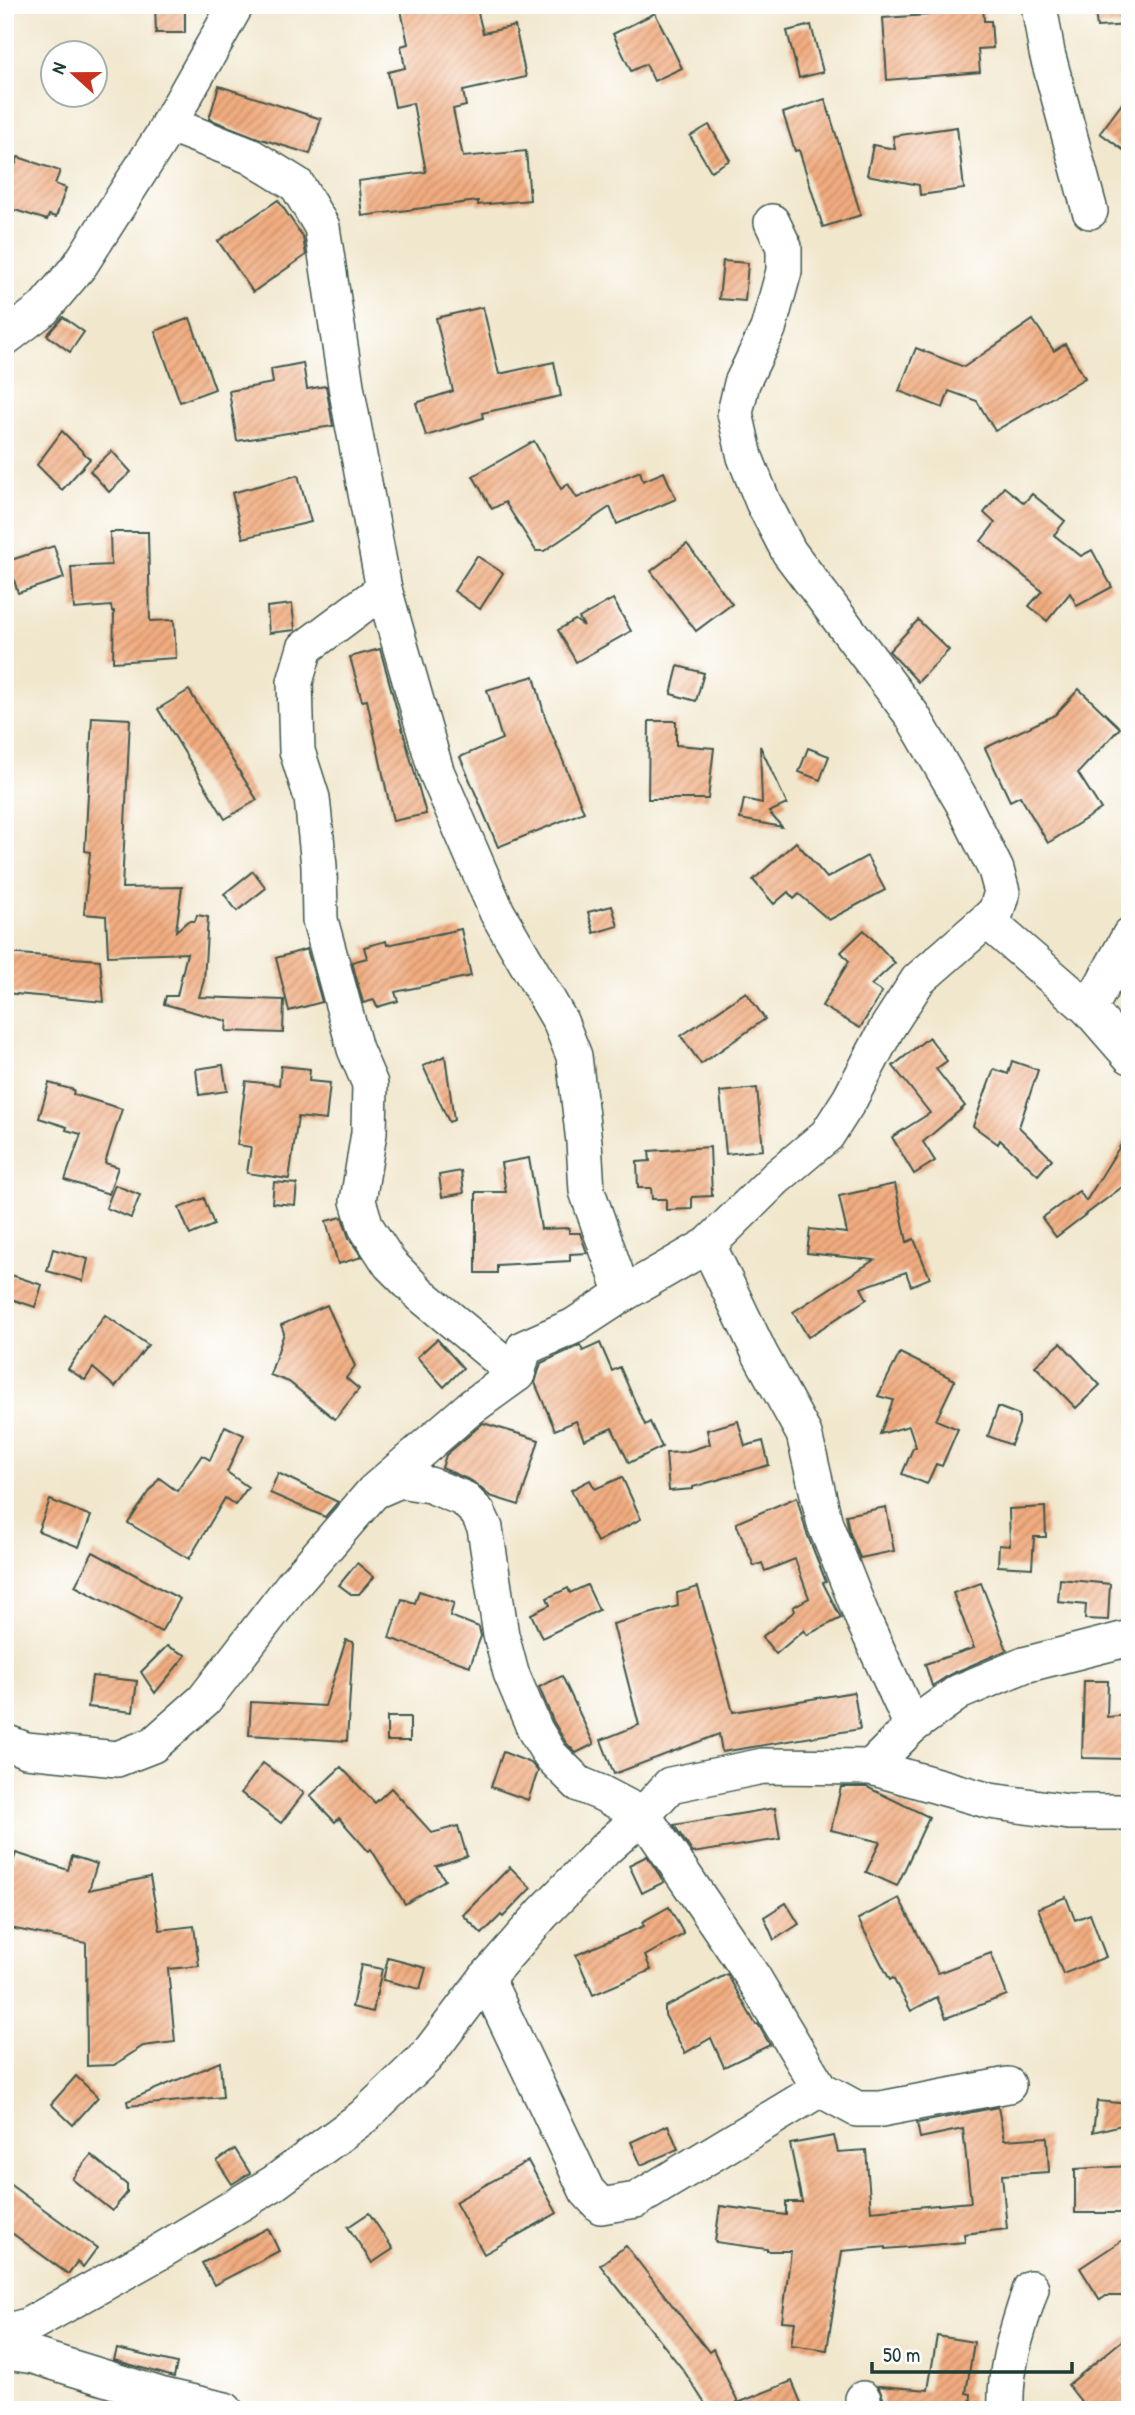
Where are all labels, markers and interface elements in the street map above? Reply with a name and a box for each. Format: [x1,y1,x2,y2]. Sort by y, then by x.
north arrow [38,38,108,108]
text: N [44,59,72,77]
scale bar [872,2331,1072,2375]
text: 50 m [883,2340,920,2369]

